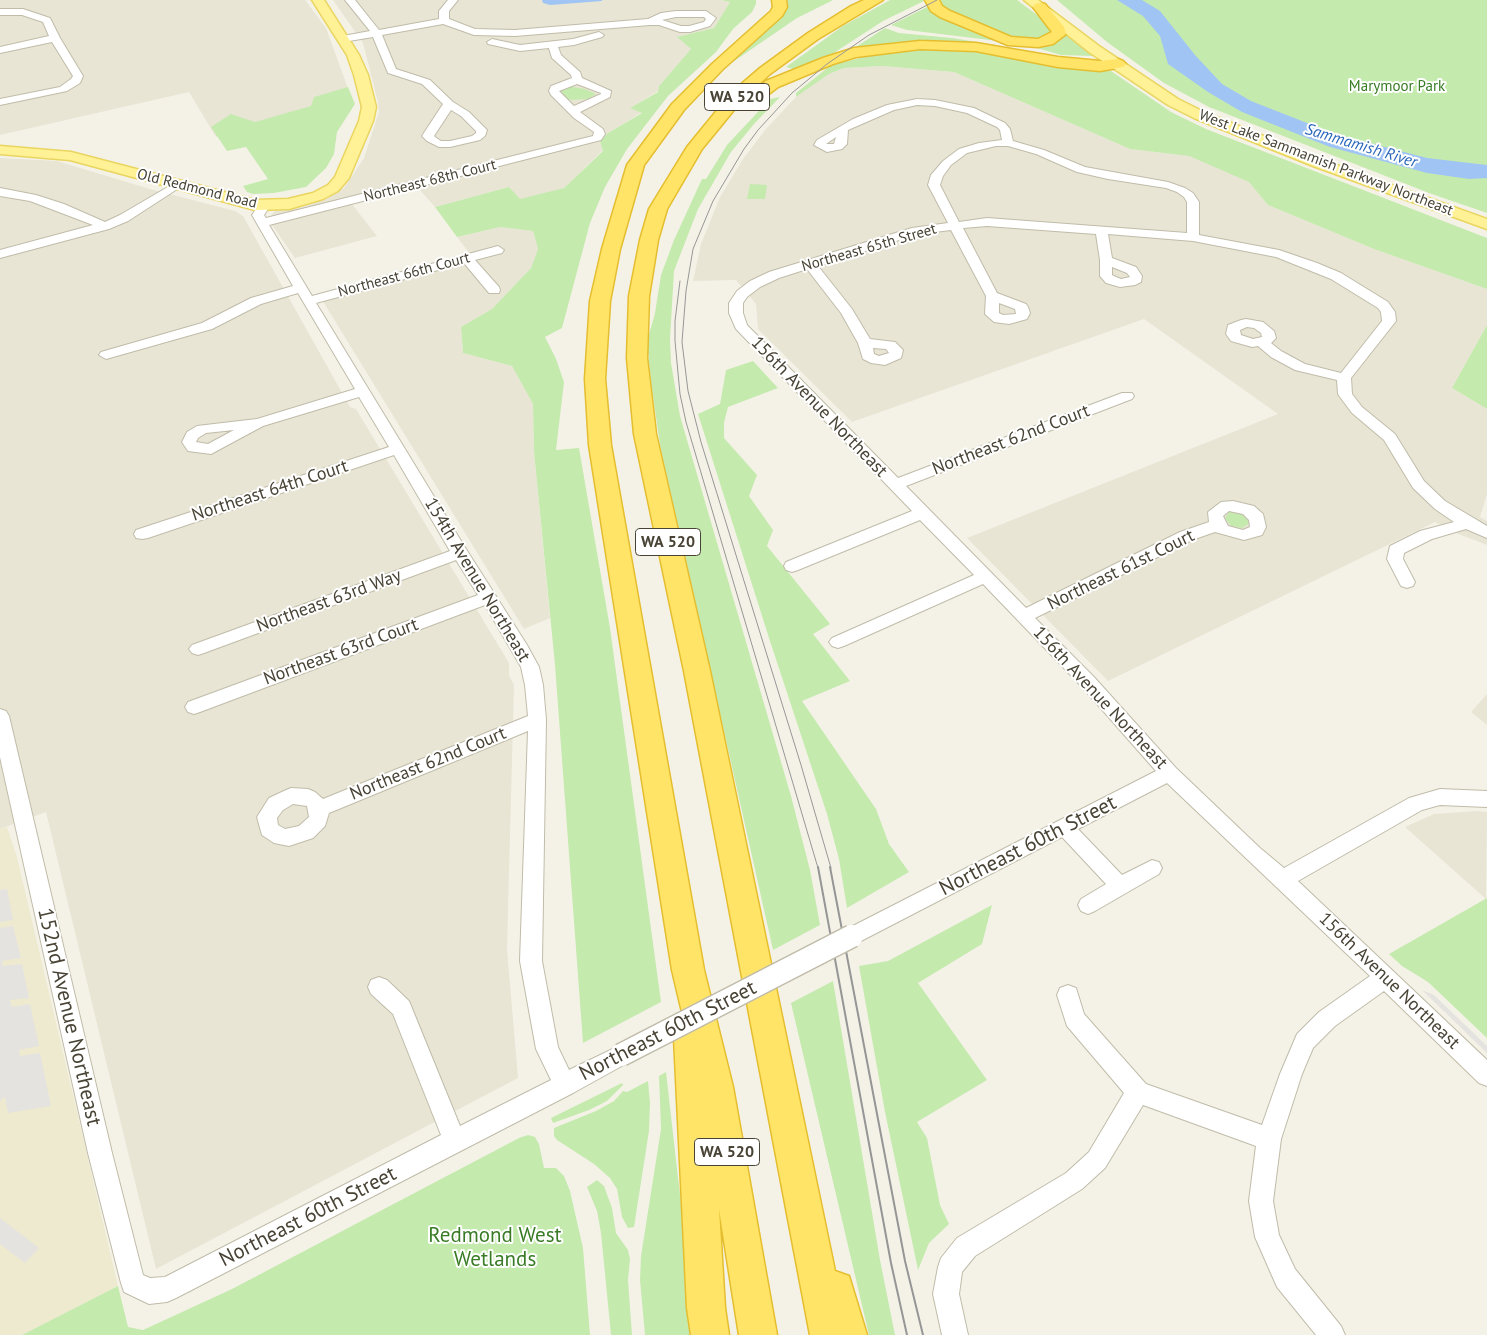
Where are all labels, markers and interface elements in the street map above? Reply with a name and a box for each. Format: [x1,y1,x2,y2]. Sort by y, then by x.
park label: Marymoor Park [1349,78,1445,96]
road number: WA 520 [704,84,770,110]
street label: West Lake Sammamish Parkway Northeast [1196,106,1456,220]
water label: Sammamish River [1303,120,1419,172]
street label: Northeast 68th Court [362,156,498,206]
street label: Old Redmond Road [135,165,259,213]
street label: Northeast 65th Street [800,220,938,276]
street label: Northeast 66th Court [336,249,472,301]
street label: 156th Avenue Northeast [746,332,892,482]
street label: Northeast 62nd Court [929,400,1093,480]
street label: Northeast 64th Court [189,456,351,526]
street label: 154th Avenue Northeast [420,494,534,666]
street label: Northeast 61st Court [1044,525,1198,615]
road number: WA 520 [636,528,700,556]
street label: Northeast 63rd Way [254,565,404,637]
street label: Northeast 63rd Court [261,614,421,690]
street label: 156th Avenue Northeast [1028,622,1172,774]
street label: Northeast 62nd Court [347,723,509,805]
street label: Northeast 60th Street [935,790,1121,902]
street label: 152nd Avenue Northeast [32,906,106,1128]
street label: 156th Avenue Northeast [1314,908,1464,1054]
street label: Northeast 60th Street [575,975,761,1087]
road number: WA 520 [694,1138,760,1166]
street label: Northeast 60th Street [215,1161,401,1273]
park label: Redmond West Wetlands [428,1223,562,1273]

